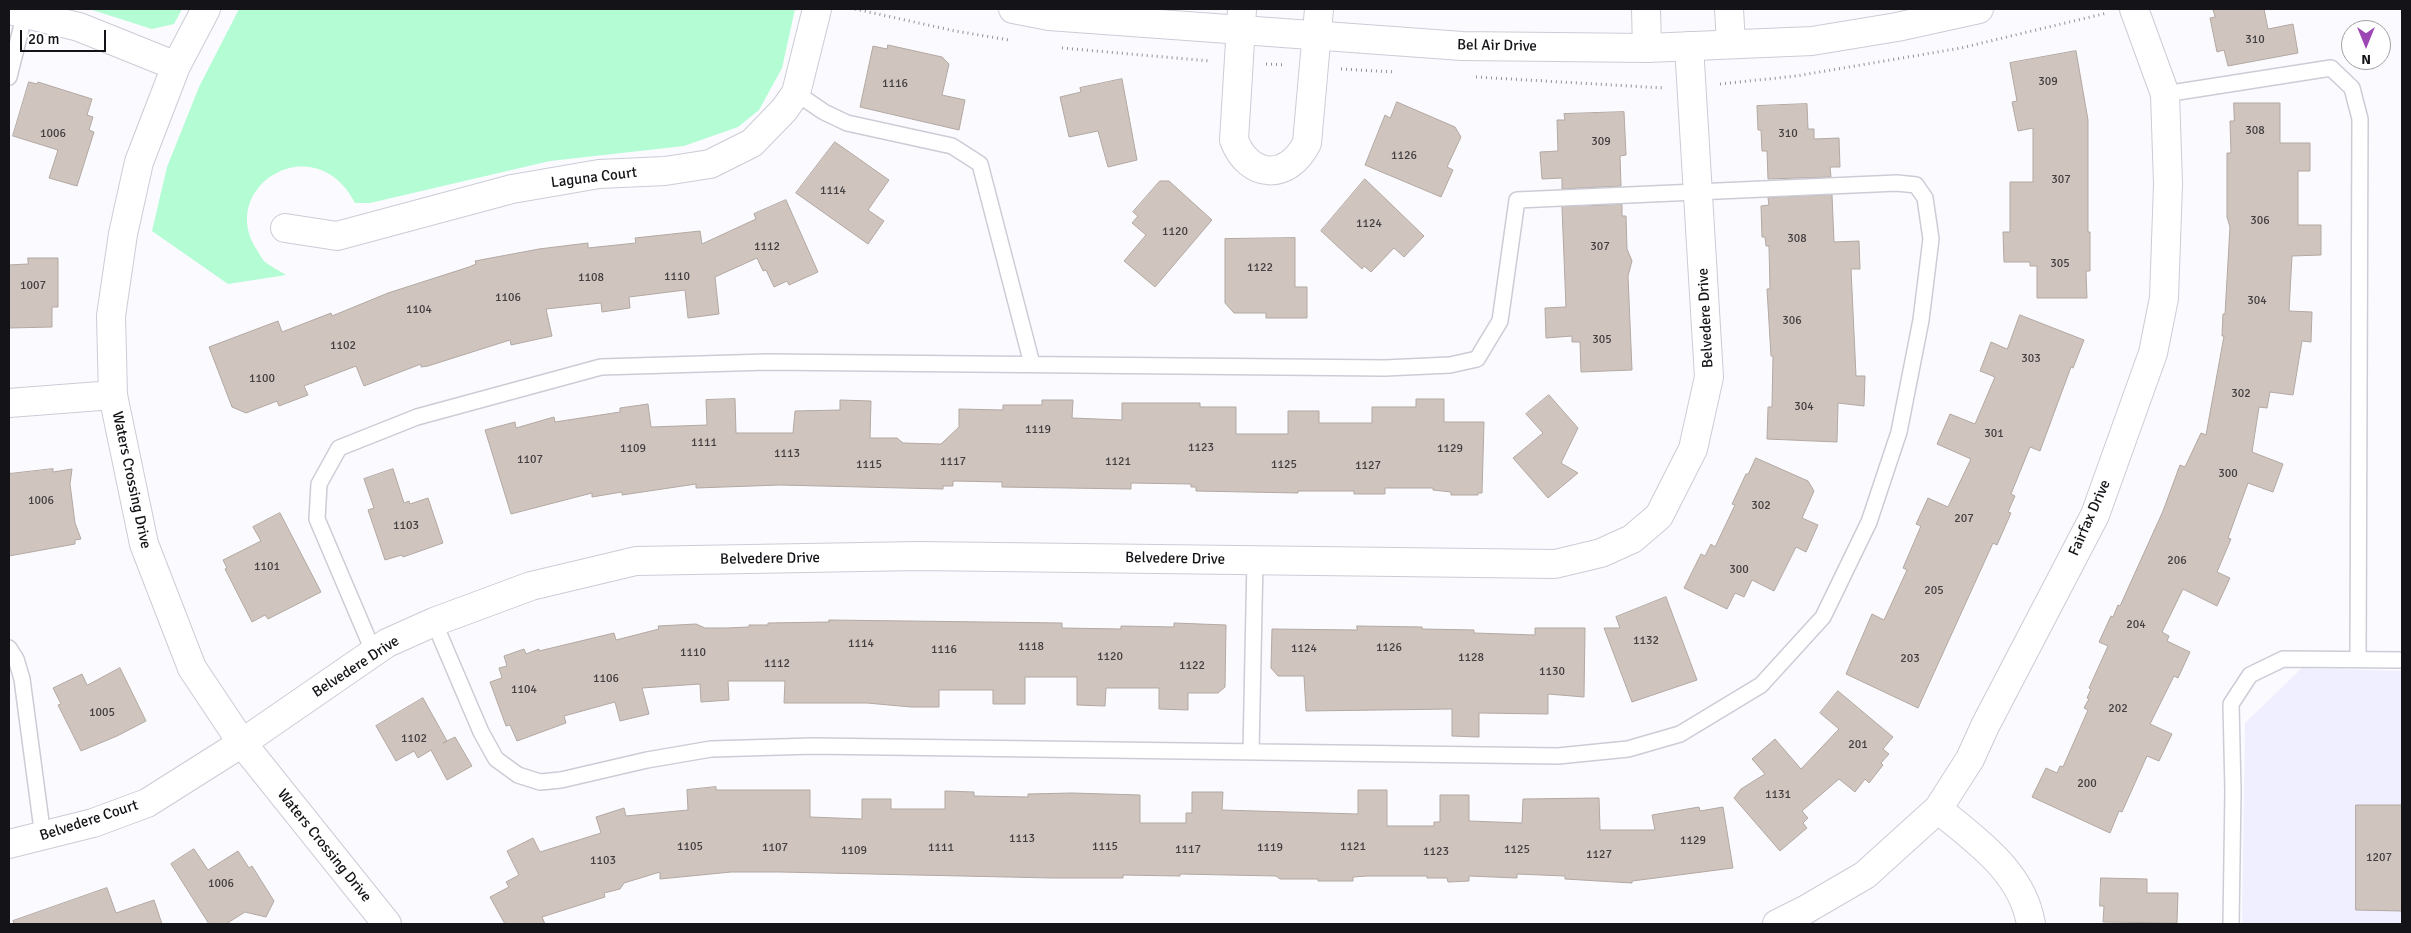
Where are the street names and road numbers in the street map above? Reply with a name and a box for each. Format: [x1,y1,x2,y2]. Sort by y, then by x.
street label: Bel Air Drive [1457,36,1537,56]
street label: Laguna Court [550,164,638,192]
street label: Belvedere Drive [1694,268,1718,368]
street label: Waters Crossing Drive [108,410,154,550]
street label: Fairfax Drive [2065,477,2115,559]
street label: Belvedere Drive [720,549,820,569]
street label: Belvedere Drive [1125,549,1225,569]
street label: Belvedere Drive [309,632,403,702]
street label: Waters Crossing Drive [273,786,375,906]
street label: Belvedere Court [37,797,141,845]

